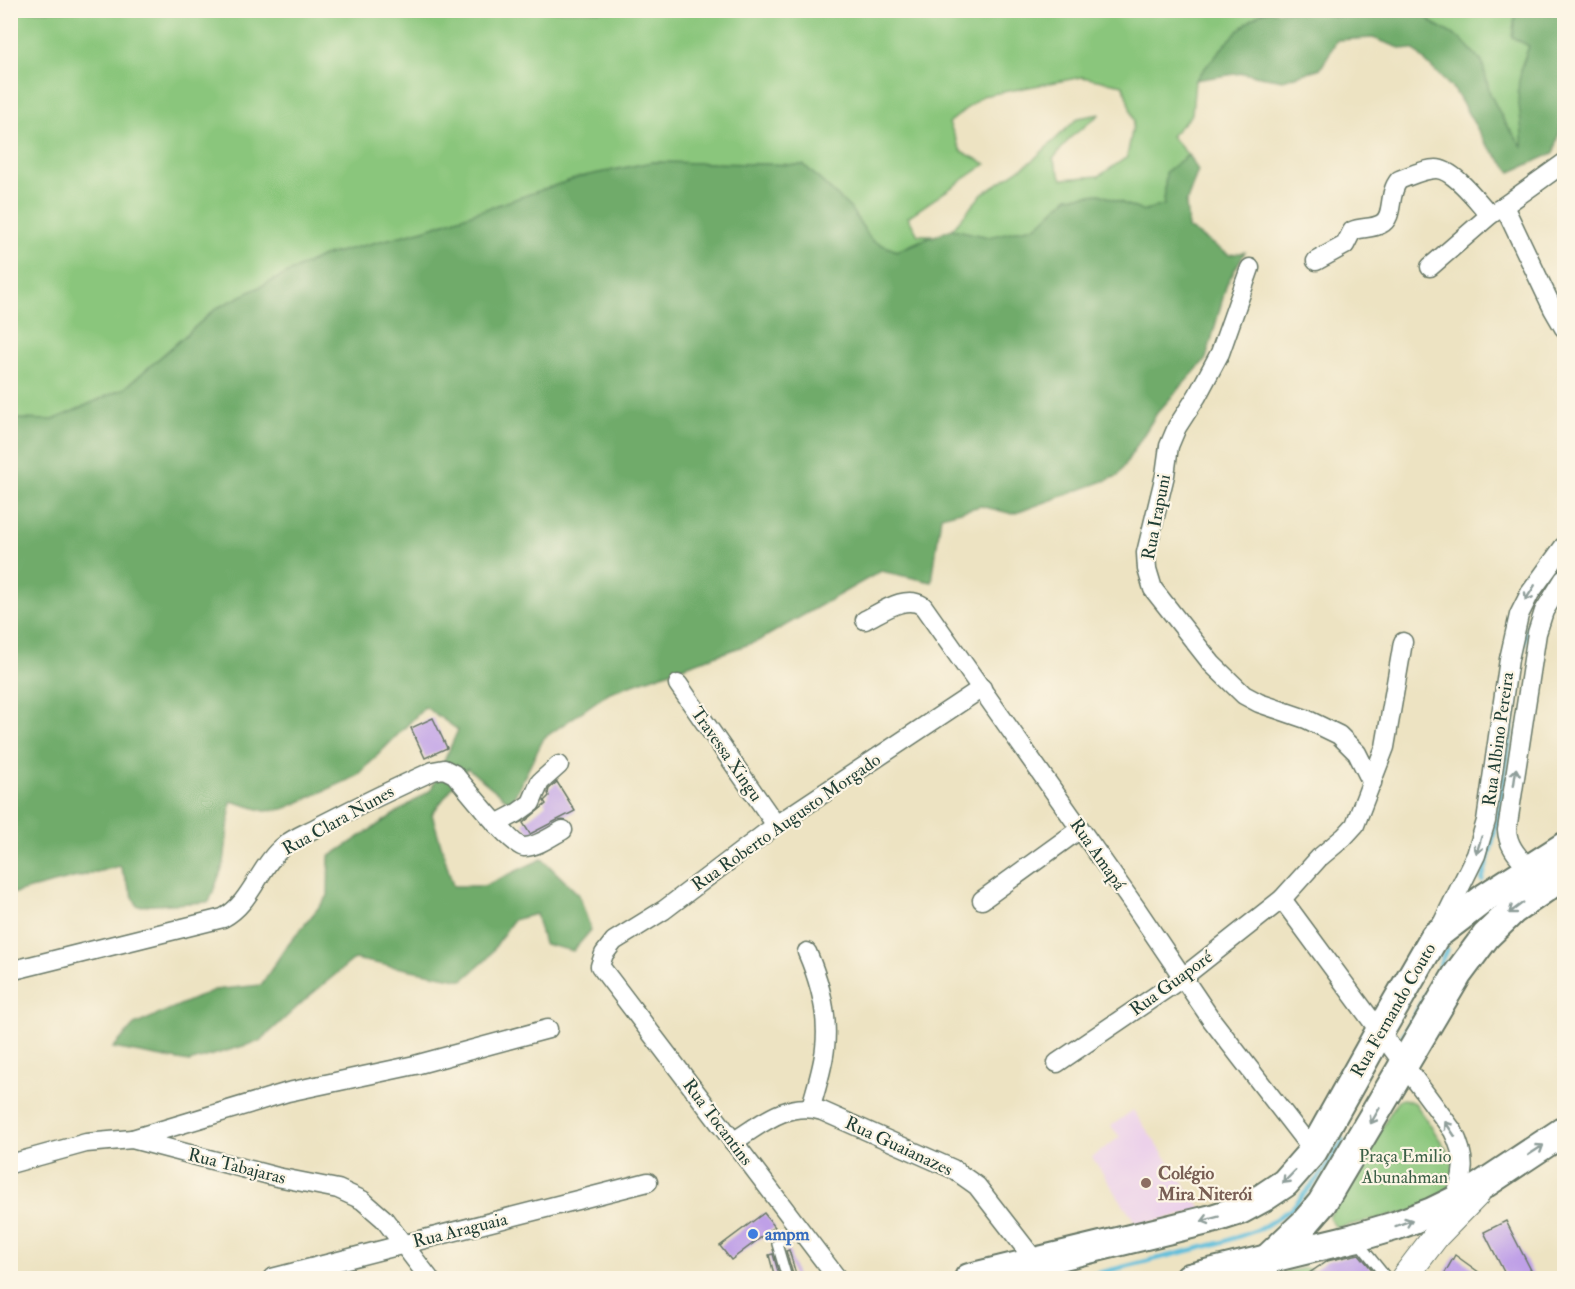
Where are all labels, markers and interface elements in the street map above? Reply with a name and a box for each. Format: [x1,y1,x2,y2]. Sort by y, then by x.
street label: Rua Irapuni [1137,472,1176,562]
one-way arrow [1524,584,1536,601]
street label: Rua Albino Pereira [1478,670,1519,808]
street label: Travessa Xingu [686,703,768,806]
street label: Rua Roberto Augusto Morgado [687,748,885,896]
one-way arrow [1509,768,1520,787]
street label: Rua Clara Nunes [278,780,398,861]
street label: Rua Amapá [1065,814,1131,895]
one-way arrow [1473,835,1484,854]
one-way arrow [1509,902,1525,914]
street label: Rua Fernando Couto [1346,939,1441,1081]
street label: Rua Guaporé [1125,945,1218,1021]
street label: Rua Tocantins [677,1074,758,1170]
one-way arrow [1368,1108,1380,1125]
street label: Rua Guaianazes [841,1111,956,1181]
one-way arrow [1444,1121,1456,1138]
street label: Rua Tabajaras [186,1143,288,1190]
one-way arrow [1527,1143,1544,1156]
park label: Praça Emilio Abunahman [1359,1145,1452,1189]
place label: Colégio Mira Niterói [1157,1162,1252,1206]
one-way arrow [1282,1170,1296,1185]
marker: Colégio Mira Niterói [1139,1176,1153,1190]
street label: Rua Araguaia [410,1207,510,1253]
one-way arrow [1201,1214,1220,1225]
one-way arrow [1394,1217,1413,1228]
place label: ampm [765,1223,810,1246]
marker: ampm [746,1227,760,1241]

